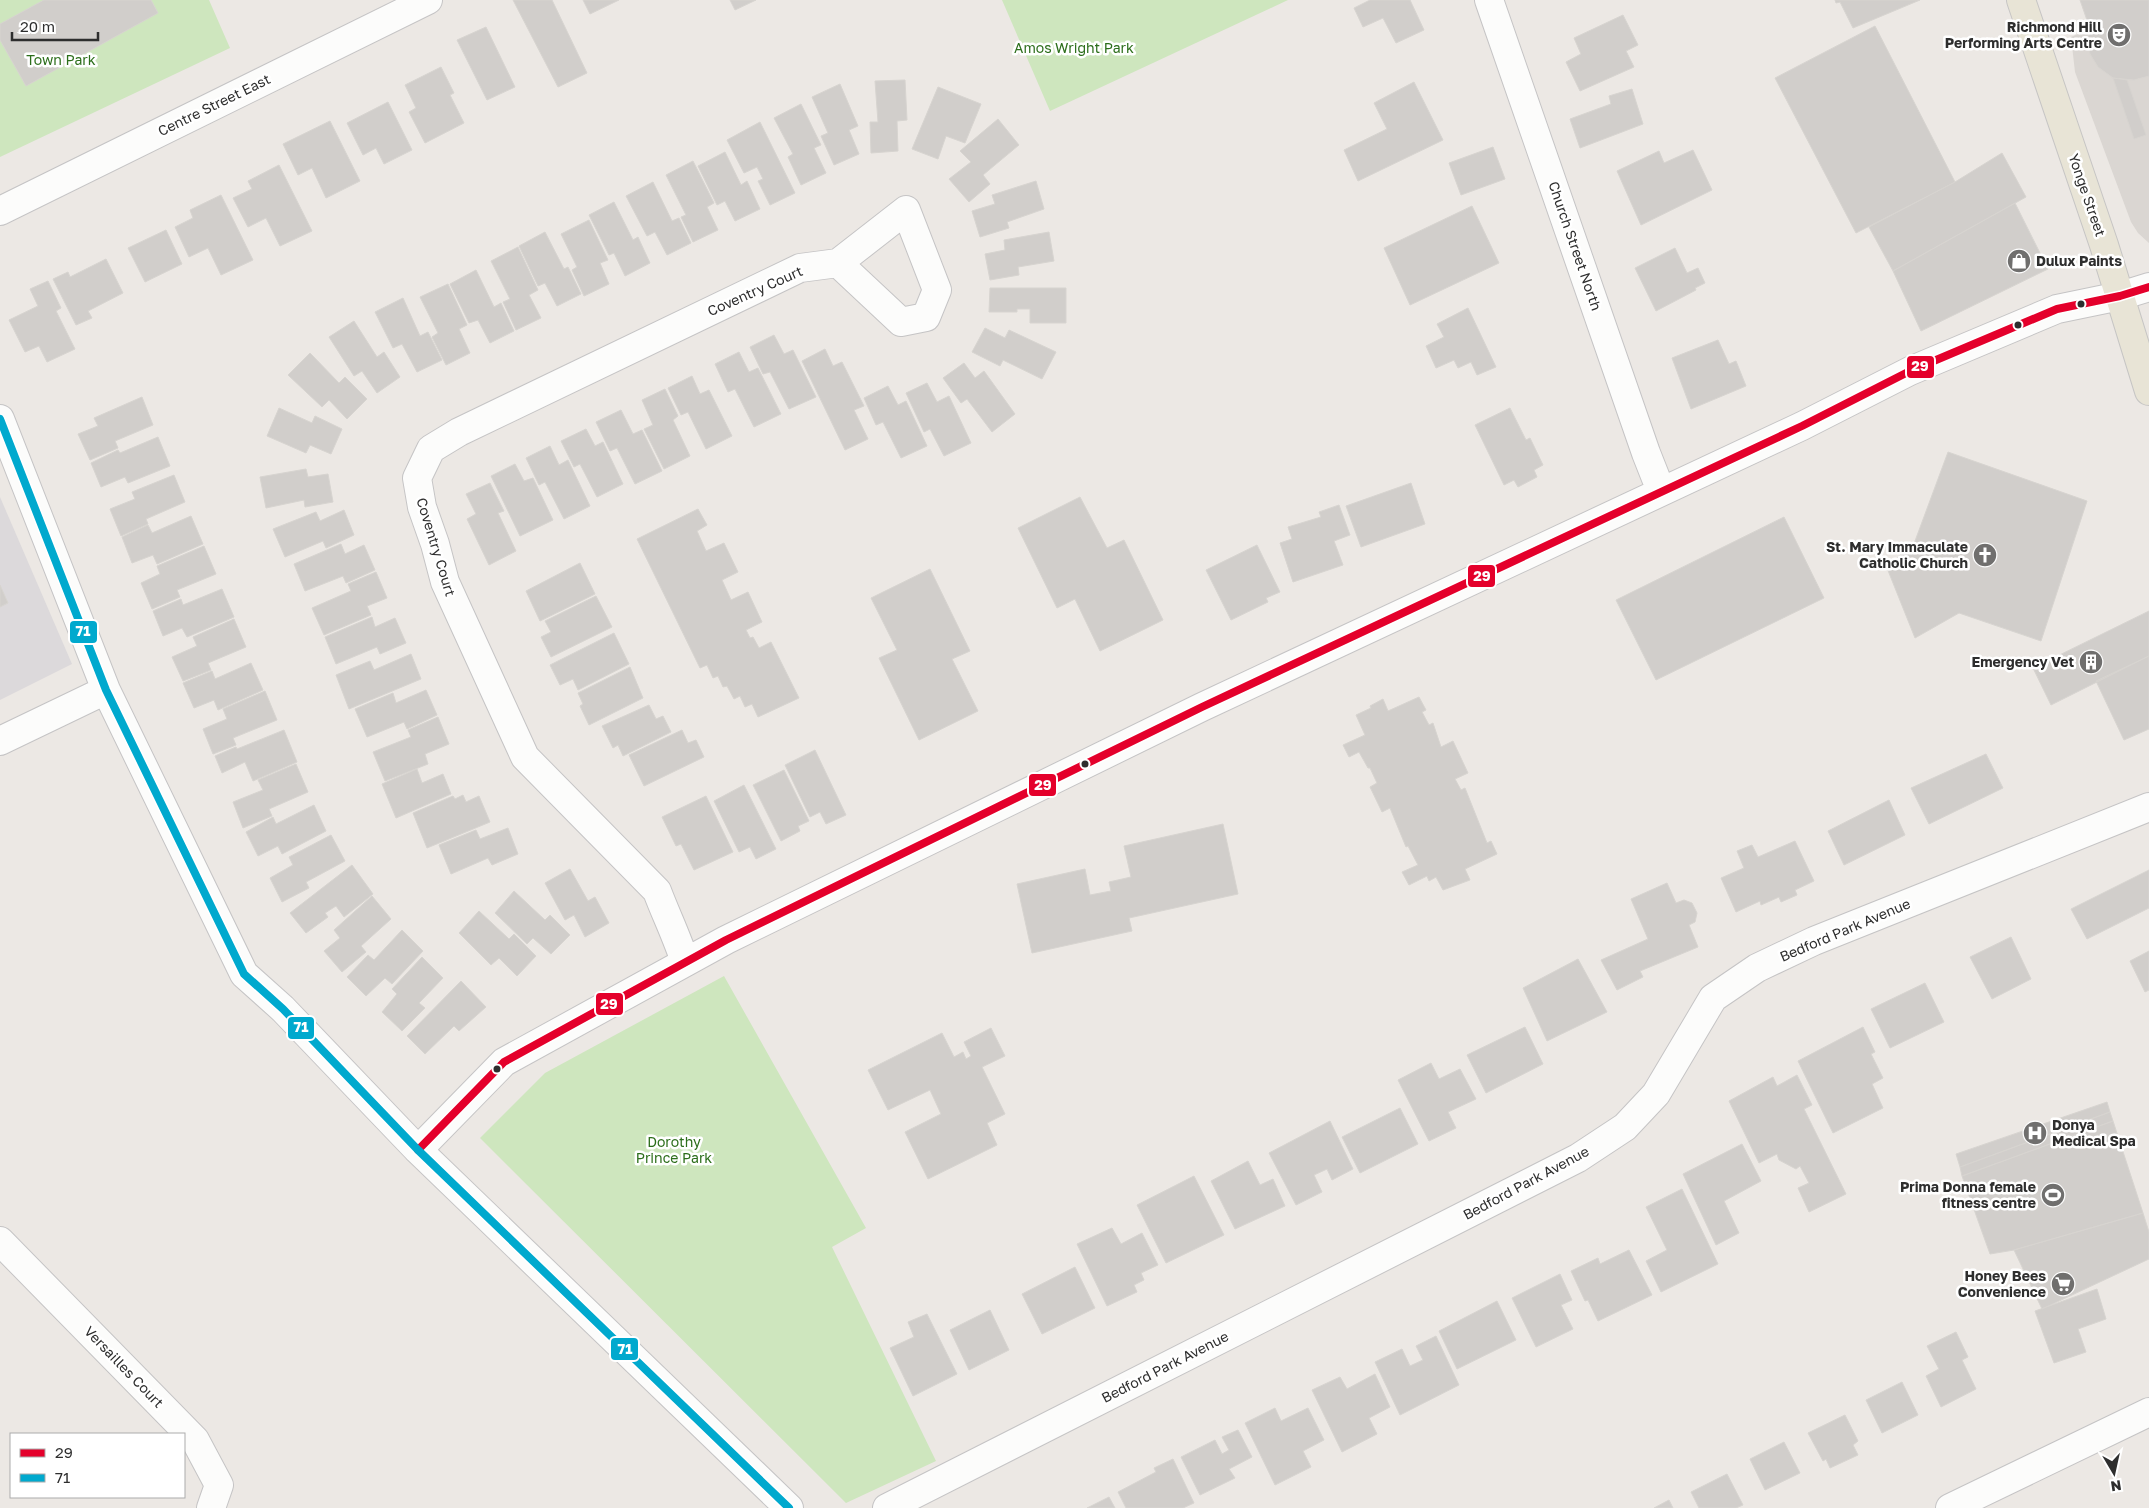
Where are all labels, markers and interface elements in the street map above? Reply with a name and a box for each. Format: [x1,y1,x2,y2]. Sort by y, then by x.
scale bar [12,10,99,42]
text: 20 m [20,17,55,35]
place label: Richmond Hill Performing Arts Centre [1945,18,2102,51]
theatre icon: Richmond Hill Performing Arts Centre [2106,22,2132,48]
park label: Amos Wright Park [1014,39,1134,56]
park label: Town Park [26,51,96,68]
street label: Centre Street East [155,70,273,139]
street label: Yonge Street [2065,151,2110,239]
street label: Church Street North [1545,179,1606,313]
shop icon: Dulux Paints [2006,248,2032,274]
place label: Dulux Paints [2036,252,2122,269]
street label: Coventry Court [705,262,805,319]
unlabelled marker [2076,299,2086,309]
unlabelled marker [2013,320,2023,330]
line badge: 29 [1906,355,1935,379]
text: 29 [1911,357,1929,374]
street label: Coventry Court [413,495,460,598]
place label: St. Mary Immaculate Catholic Church [1826,538,1968,571]
church icon: St. Mary Immaculate Catholic Church [1972,542,1998,568]
line badge: 29 [1467,564,1496,588]
text: 29 [1473,567,1491,584]
line badge: 71 [69,620,98,644]
text: 71 [76,622,90,639]
building icon: Emergency Vet [2078,649,2104,675]
place label: Emergency Vet [1972,653,2074,670]
unlabelled marker [1080,759,1090,769]
line badge: 29 [1028,773,1057,797]
text: 29 [1034,776,1052,793]
street label: Bedford Park Avenue [1777,894,1913,965]
line badge: 29 [595,992,624,1016]
text: 29 [600,995,618,1012]
line badge: 71 [287,1016,315,1040]
text: 71 [294,1018,308,1035]
unlabelled marker [492,1064,502,1074]
place label: Donya Medical Spa [2052,1116,2136,1149]
hospital icon: Donya Medical Spa [2022,1120,2048,1146]
park label: Dorothy Prince Park [636,1133,712,1166]
street label: Bedford Park Avenue [1460,1142,1592,1223]
place label: Prima Donna female fitness centre [1900,1178,2036,1211]
sports icon: Prima Donna female fitness centre [2040,1182,2066,1208]
place label: Honey Bees Convenience [1958,1267,2046,1300]
supermarket icon: Honey Bees Convenience [2050,1271,2076,1297]
street label: Versailles Court [81,1322,168,1411]
street label: Bedford Park Avenue [1098,1327,1231,1406]
line badge: 71 [610,1337,639,1361]
text: 71 [618,1340,632,1357]
legend [10,1433,185,1498]
text: 29 [55,1443,73,1461]
north arrow [2089,1448,2139,1498]
text: 71 [55,1468,70,1486]
text: N [2110,1477,2123,1496]

